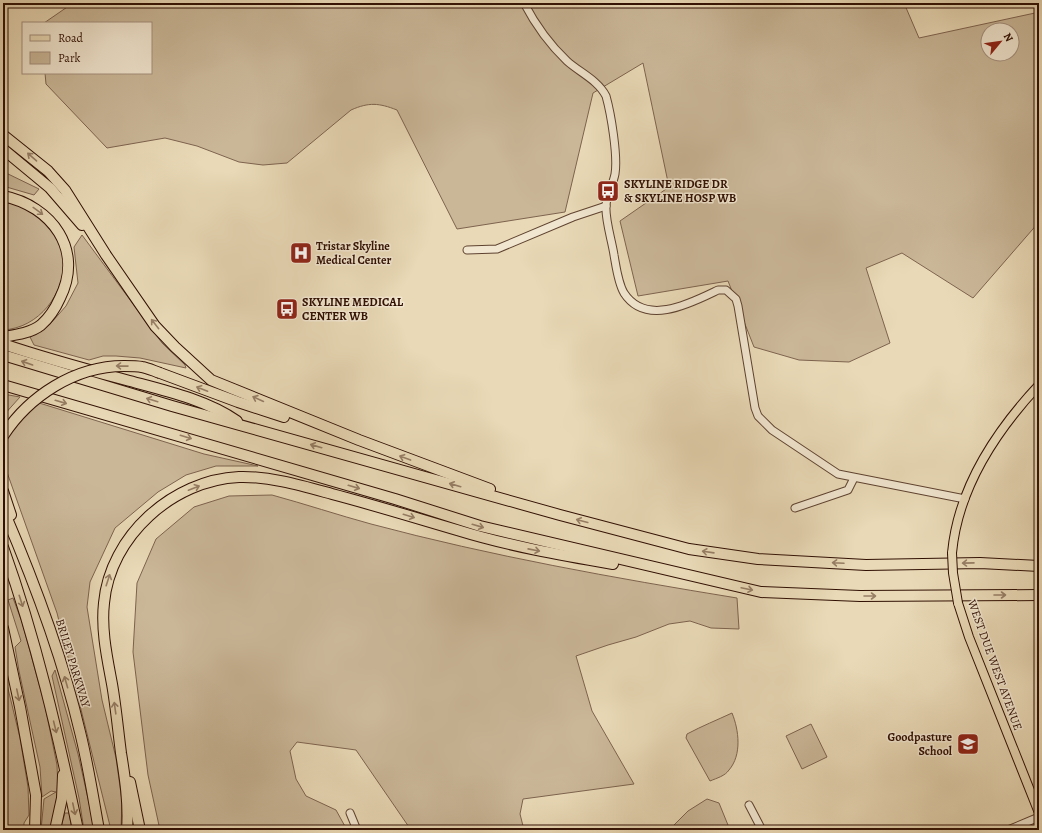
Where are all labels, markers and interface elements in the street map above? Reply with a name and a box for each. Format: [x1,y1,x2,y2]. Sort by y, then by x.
legend [22,22,152,74]
north arrow [980,22,1020,62]
text: Road [58,30,84,46]
text: N [1000,30,1017,45]
text: Park [58,50,81,66]
one-way arrow [27,153,37,162]
place label: SKYLINE RIDGE DR & SKYLINE HOSP WB [624,176,737,206]
bus stop icon: SKYLINE RIDGE DR & SKYLINE HOSP WB [595,178,621,204]
one-way arrow [33,207,44,215]
place label: Tristar Skyline Medical Center [316,238,392,268]
hospital icon: Tristar Skyline Medical Center [288,240,314,266]
place label: SKYLINE MEDICAL CENTER WB [302,294,404,324]
bus stop icon: SKYLINE MEDICAL CENTER WB [274,296,300,322]
one-way arrow [150,319,159,330]
one-way arrow [21,359,34,366]
one-way arrow [116,362,129,370]
one-way arrow [196,384,208,392]
one-way arrow [252,395,264,402]
one-way arrow [146,396,159,403]
one-way arrow [54,399,67,406]
one-way arrow [180,434,193,441]
one-way arrow [310,442,323,449]
one-way arrow [399,453,411,461]
one-way arrow [448,481,461,489]
one-way arrow [187,483,199,491]
one-way arrow [347,484,360,491]
one-way arrow [402,513,415,520]
one-way arrow [576,517,589,524]
one-way arrow [471,523,484,530]
one-way arrow [527,546,540,554]
one-way arrow [702,548,715,556]
one-way arrow [832,560,845,567]
one-way arrow [962,560,975,567]
one-way arrow [105,574,113,586]
one-way arrow [740,586,753,594]
one-way arrow [993,591,1006,599]
one-way arrow [863,592,876,600]
one-way arrow [18,595,25,608]
street label: WEST DUE WEST AVENUE [964,596,1026,733]
street label: BRILEY PARKWAY [52,617,94,710]
one-way arrow [62,676,69,689]
one-way arrow [14,688,22,701]
one-way arrow [111,702,119,715]
one-way arrow [52,720,60,733]
place label: Goodpasture School [887,729,953,759]
school or university icon: Goodpasture School [955,731,981,757]
one-way arrow [70,802,78,815]

